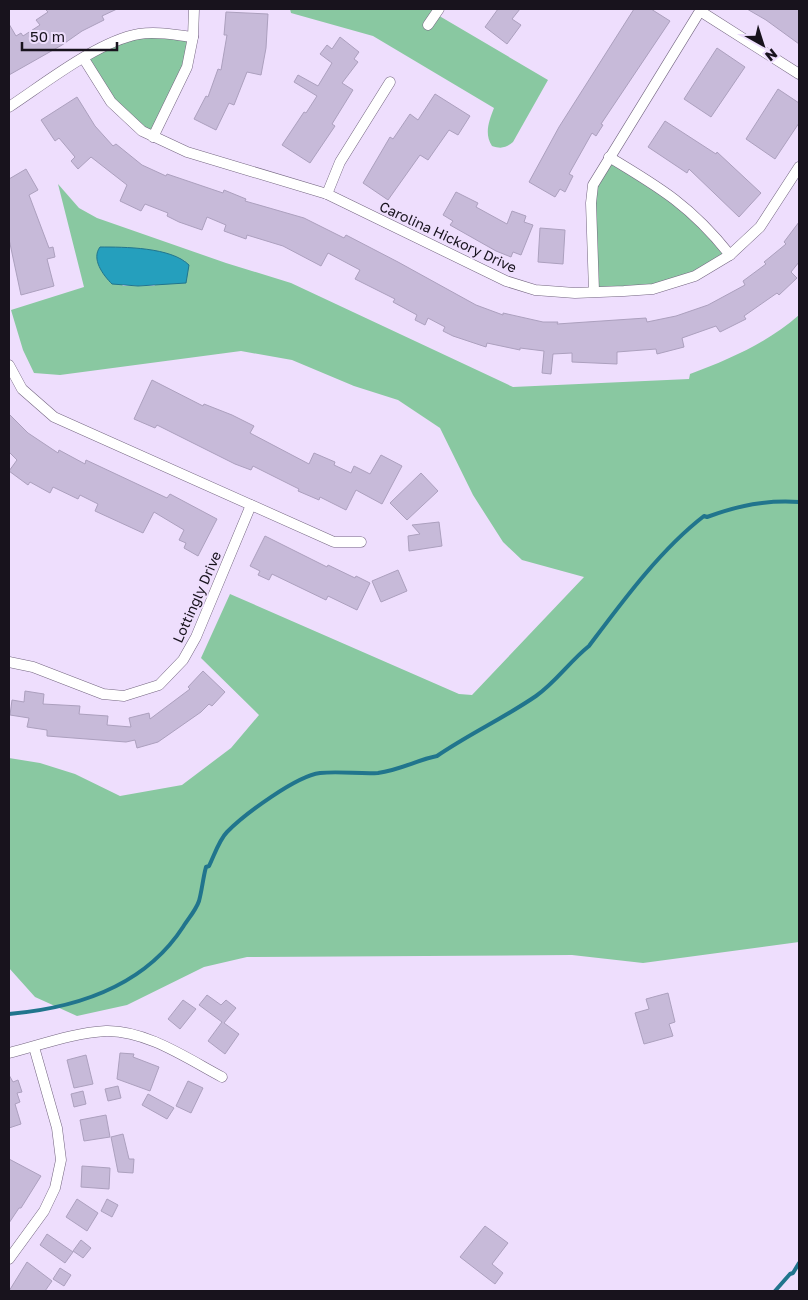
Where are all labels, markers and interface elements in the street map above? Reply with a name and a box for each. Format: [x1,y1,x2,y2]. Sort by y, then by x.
scale bar [22,20,118,52]
north arrow [738,20,788,70]
text: 50 m [30,27,65,45]
text: N [762,46,781,65]
street label: Carolina Hickory Drive [377,197,519,276]
street label: Lottingly Drive [169,548,224,645]

